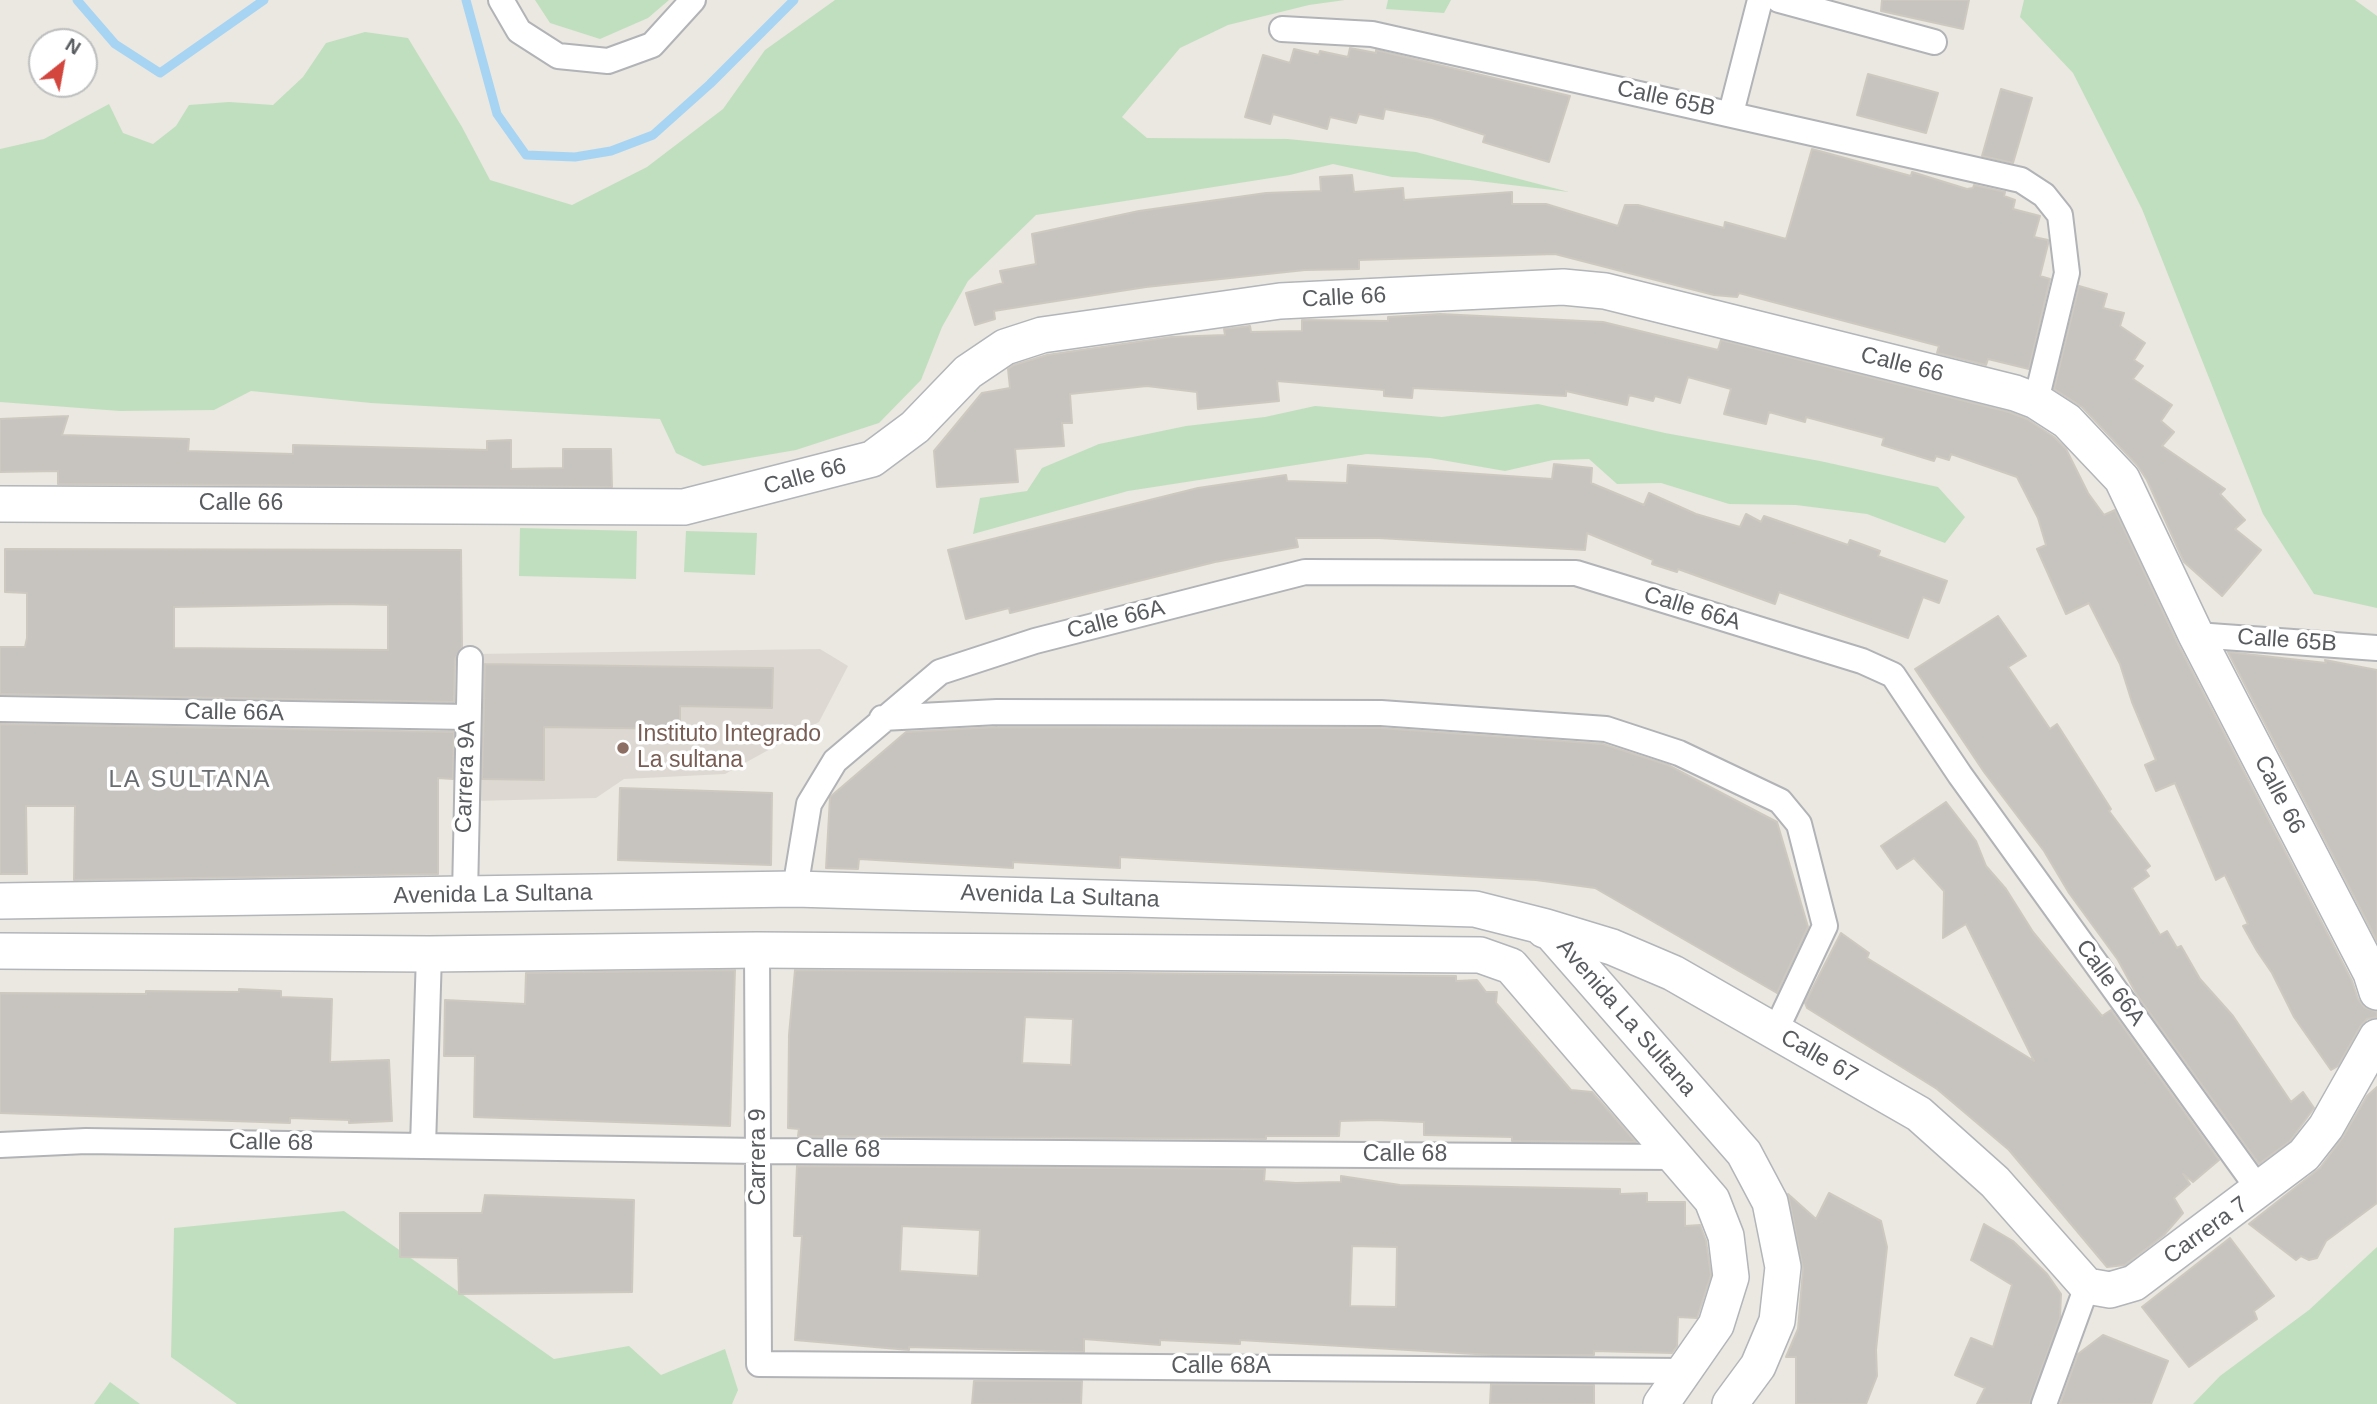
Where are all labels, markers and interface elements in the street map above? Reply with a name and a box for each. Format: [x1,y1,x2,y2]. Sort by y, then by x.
north arrow [28,28,98,98]
text: N [62,34,84,59]
street label: Calle 65B [1614,75,1718,123]
street label: Calle 66 [1301,282,1387,314]
street label: Calle 66 [1858,341,1946,389]
street label: Calle 66 [761,453,849,501]
street label: Calle 66 [199,490,283,518]
street label: Calle 66A [1640,581,1744,637]
street label: Calle 66A [1064,595,1168,645]
street label: Calle 65B [2236,624,2338,658]
street label: Calle 66A [184,698,284,728]
street label: Carrera 9A [450,720,482,834]
place label: Instituto Integrado La sultana [637,721,821,775]
marker: Instituto Integrado La sultana [615,740,631,756]
street label: Calle 66 [2248,751,2310,839]
district label: LA SULTANA [110,766,270,794]
street label: Avenida La Sultana [393,879,593,911]
street label: Avenida La Sultana [960,880,1160,914]
street label: Avenida La Sultana [1550,934,1702,1102]
street label: Calle 66A [2070,935,2150,1031]
street label: Calle 67 [1776,1024,1862,1090]
street label: Carrera 9 [745,1108,773,1206]
street label: Calle 68 [229,1128,313,1158]
street label: Calle 68 [796,1137,880,1165]
street label: Calle 68 [1363,1141,1447,1169]
street label: Carrera 7 [2159,1191,2253,1271]
street label: Calle 68A [1171,1353,1271,1381]

